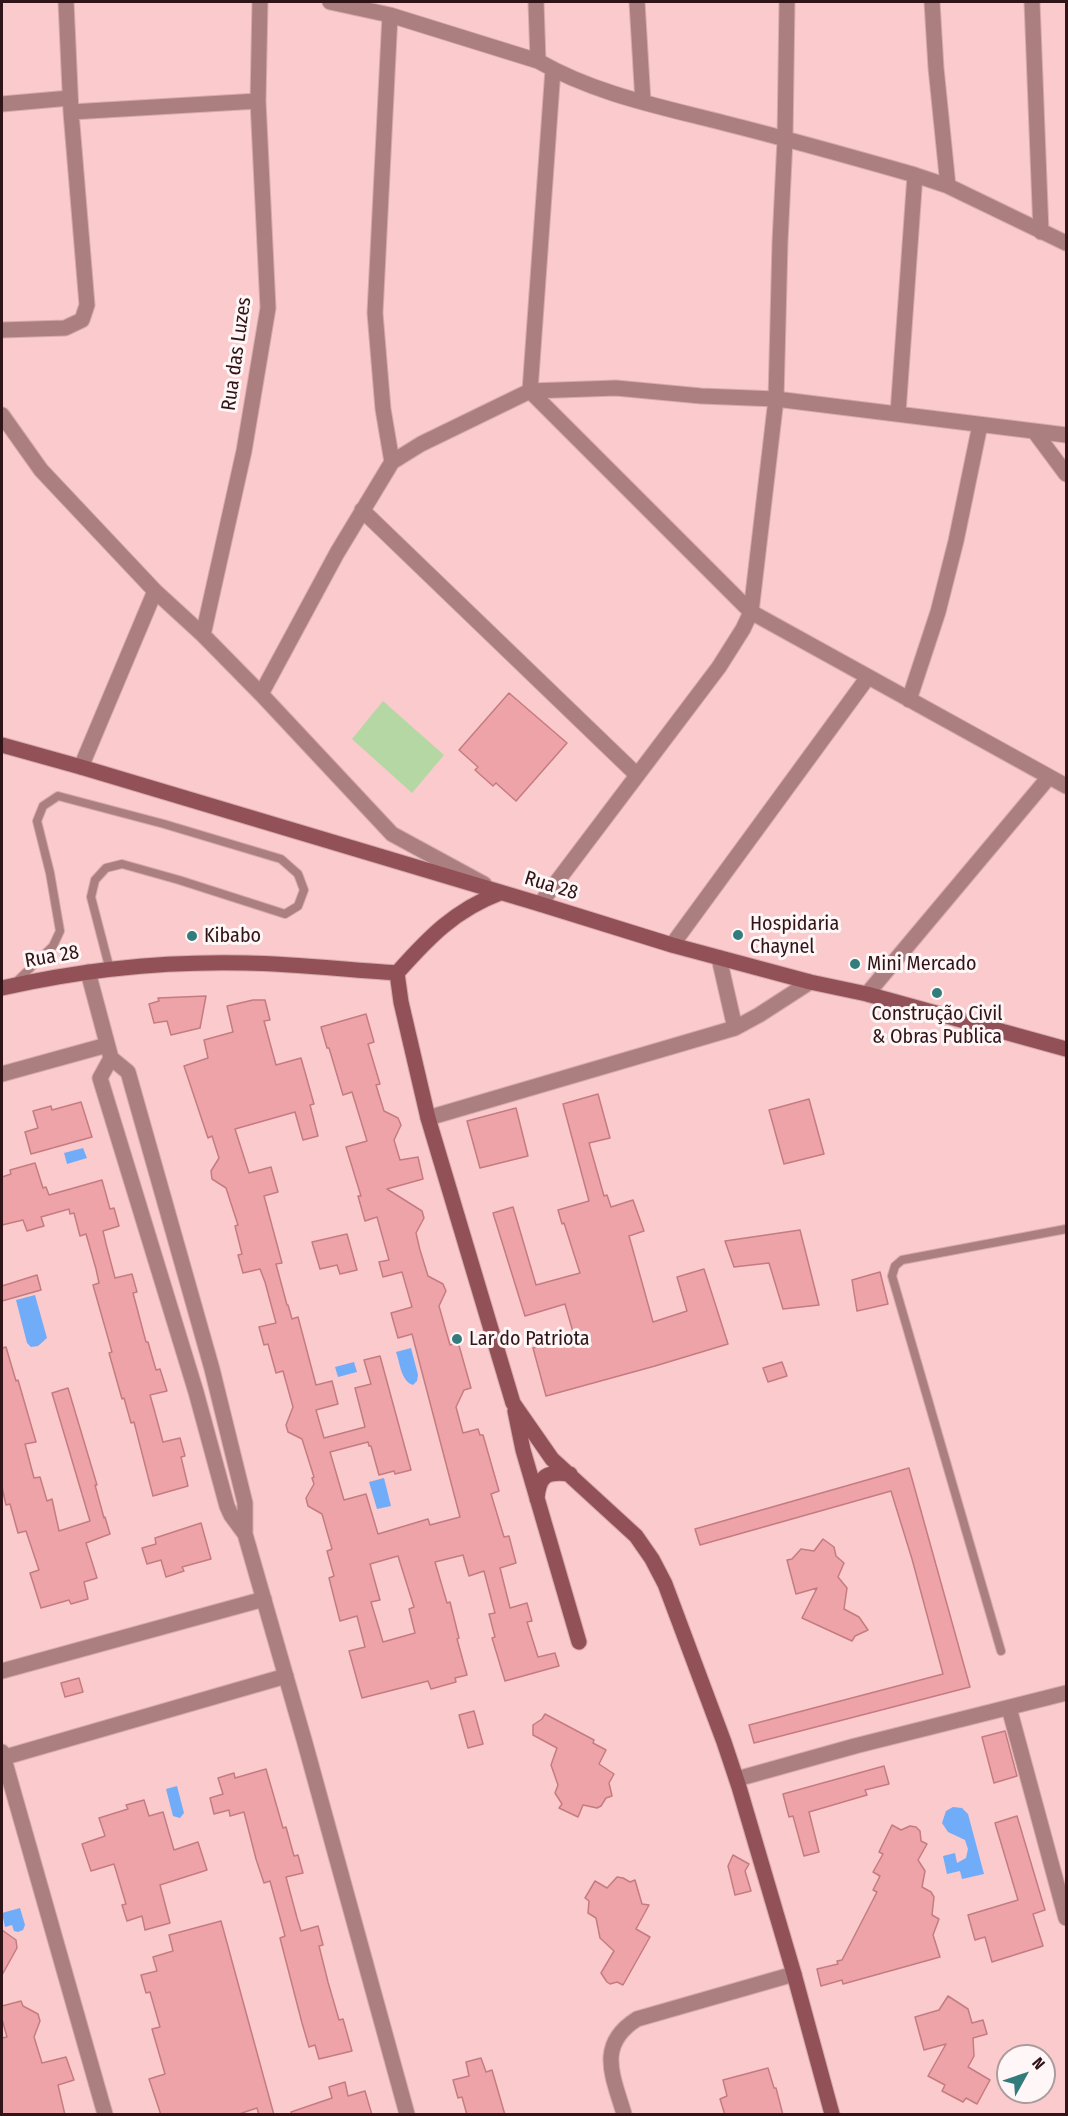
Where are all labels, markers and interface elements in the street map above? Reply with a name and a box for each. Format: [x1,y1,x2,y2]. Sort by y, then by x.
street label: Rua das Luzes [217,296,257,412]
street label: Rua 28 [521,867,581,905]
place label: Hospidaria Chaynel [750,912,839,959]
place label: Kibabo [204,924,261,948]
marker: Hospidaria Chaynel [731,928,745,942]
marker: Kibabo [185,929,199,943]
street label: Rua 28 [23,940,81,974]
place label: Mini Mercado [867,952,976,976]
marker: Mini Mercado [848,957,862,971]
marker: Construção Civil & Obras Publica [930,986,944,1000]
place label: Construção Civil & Obras Publica [871,1002,1003,1049]
place label: Lar do Patriota [469,1327,590,1351]
marker: Lar do Patriota [450,1332,464,1346]
north arrow [996,2044,1056,2104]
text: N [1028,2054,1049,2073]

